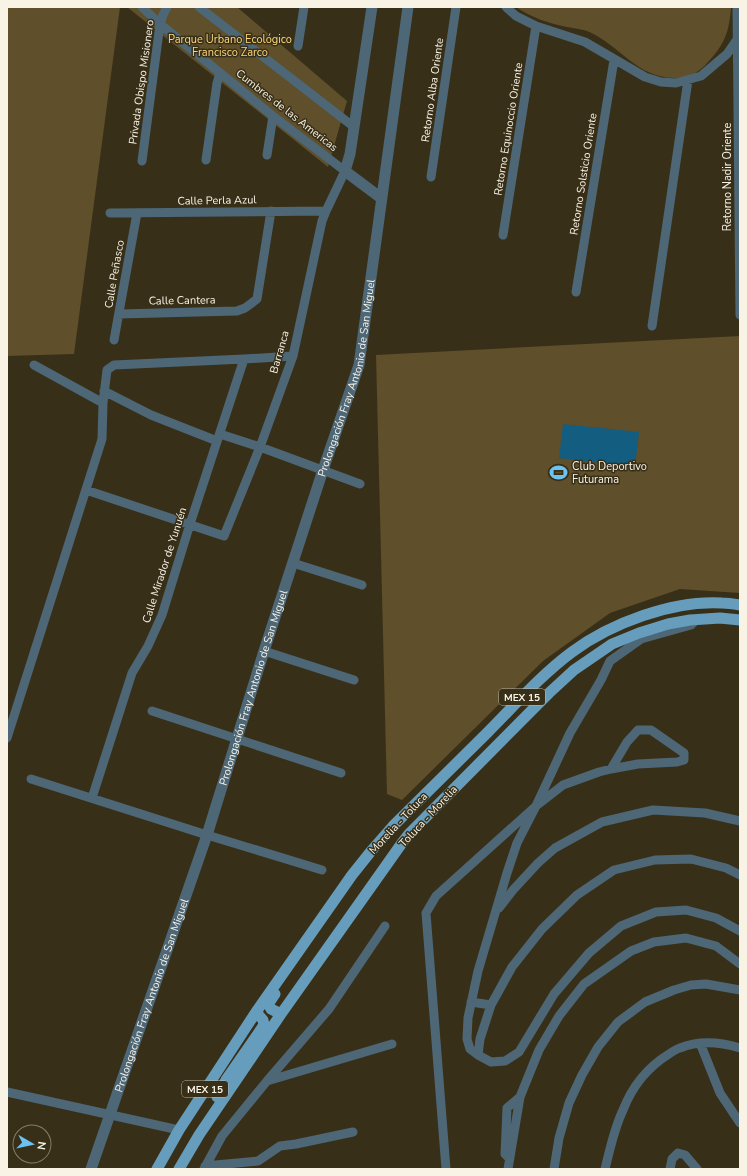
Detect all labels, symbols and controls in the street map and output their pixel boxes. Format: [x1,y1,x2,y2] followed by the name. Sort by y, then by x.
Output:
[125,19,158,145] street label: Privada Obispo Misionero
[168,32,292,60] park label: Parque Urbano Ecológico Francisco Zarco
[418,37,447,143] street label: Retorno Alba Oriente
[491,61,526,197] street label: Retorno Equinoccio Oriente
[233,66,341,155] street label: Cumbres de las Americas
[566,112,601,236] street label: Retorno Solsticio Oriente
[720,123,735,231] street label: Retorno Nadir Oriente
[177,192,257,209] street label: Calle Perla Azul
[101,239,128,309] street label: Calle Peñasco
[314,278,379,479] street label: Prolongación Fray Antonio de San Miguel
[148,292,216,309] street label: Calle Cantera
[266,329,293,375] street label: Barranca
[572,459,647,487] place label: Club Deportivo Futurama
[549,462,569,482] sports icon: Club Deportivo Futurama
[139,505,190,625] street label: Calle Mirador de Yunuén
[216,587,292,787] street label: Prolongación Fray Antonio de San Miguel
[499,689,545,705] road number: MEX 15
[396,782,461,850] street label: Toluca - Morelia
[366,789,431,857] street label: Morelia - Toluca
[111,896,193,1094] street label: Prolongación Fray Antonio de San Miguel
[182,1081,228,1097] road number: MEX 15
[12,1124,52,1164] north arrow
[33,1140,49,1151] text: N

